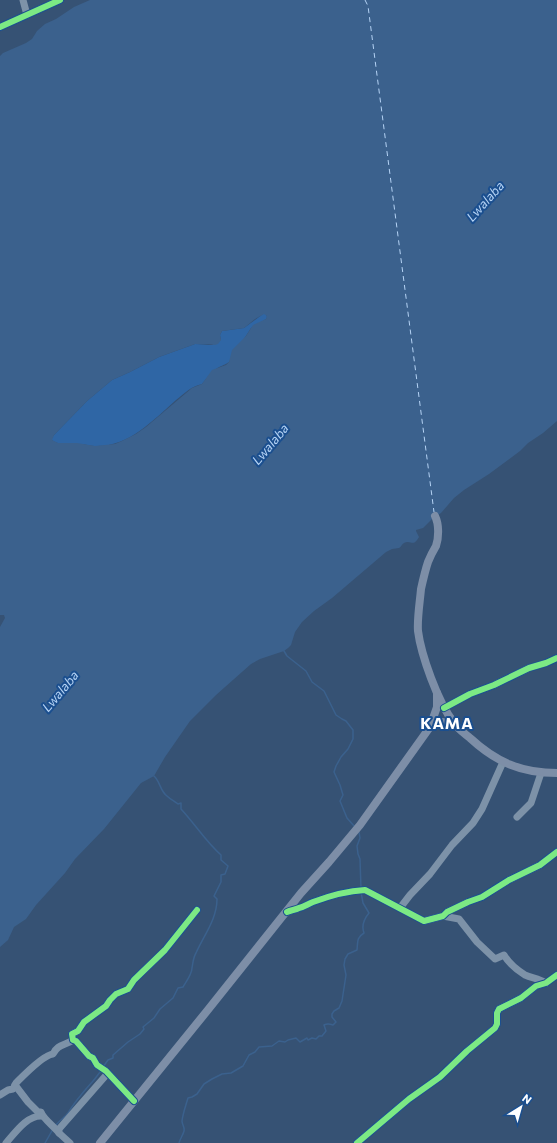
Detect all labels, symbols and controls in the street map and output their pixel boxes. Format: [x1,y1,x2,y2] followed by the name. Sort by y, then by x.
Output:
[463,177,507,224] water label: Lwalaba
[248,420,292,468] water label: Lwalaba
[38,667,82,715] water label: Lwalaba
[420,713,474,732] district label: KAMA
[501,1087,541,1127] north arrow
[520,1091,535,1106] text: N

